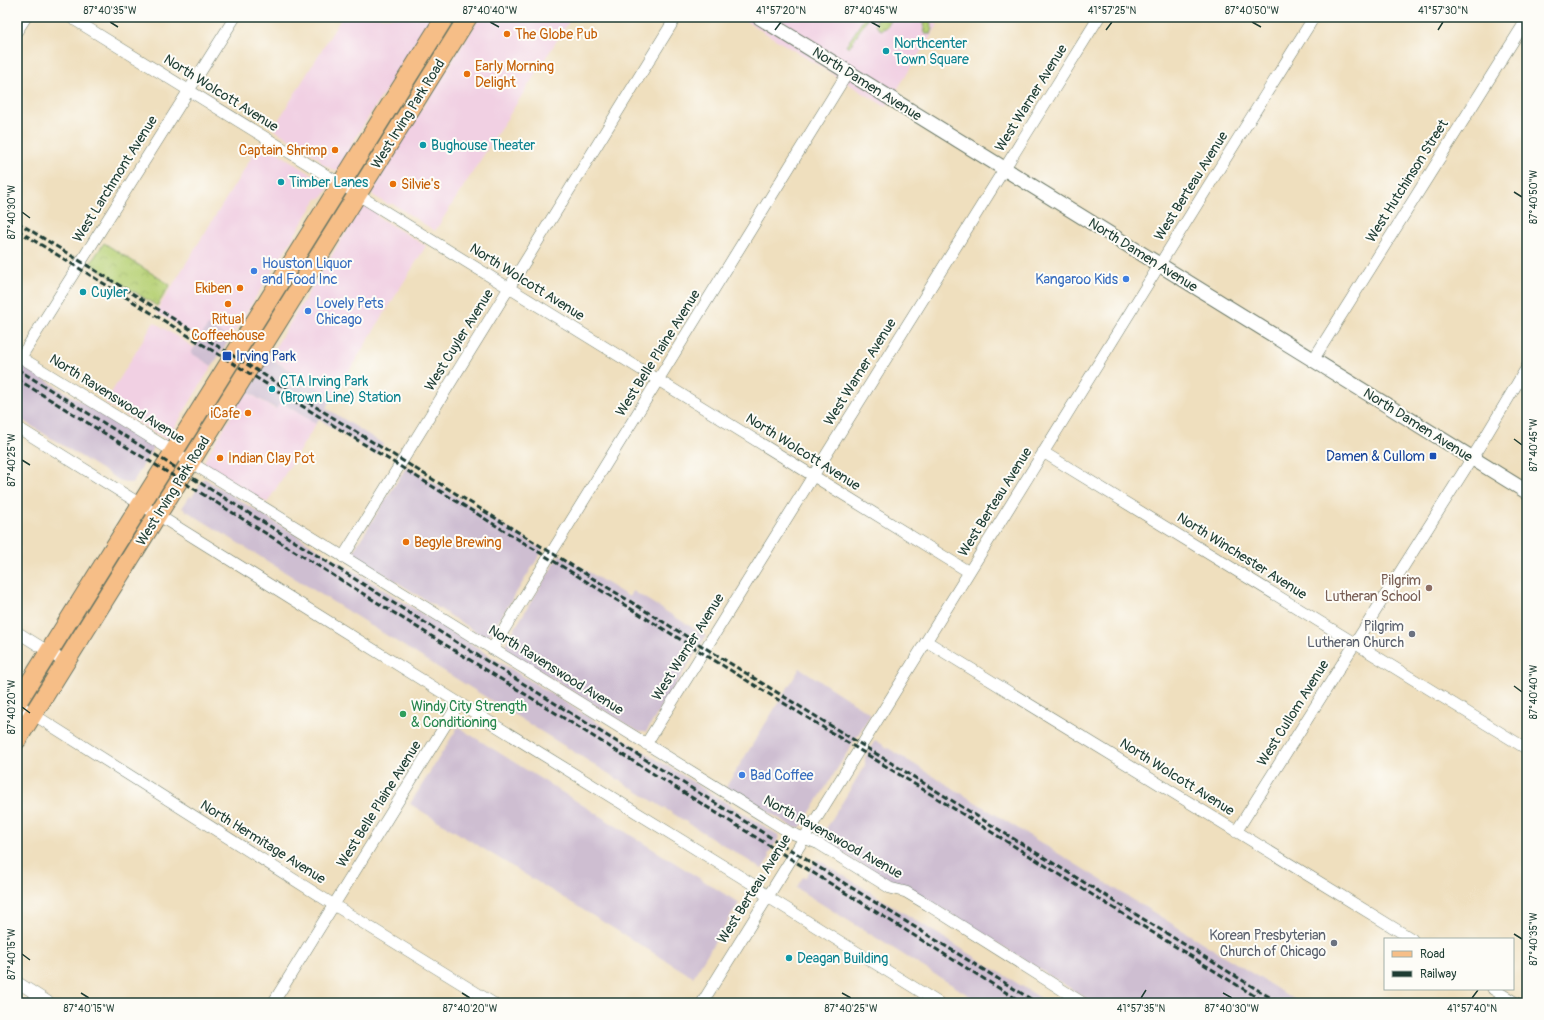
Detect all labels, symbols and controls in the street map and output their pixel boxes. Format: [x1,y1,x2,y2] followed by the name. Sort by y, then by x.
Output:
[84,5,137,17] text: 87°40'35"W
[463,5,518,17] text: 87°40'40"W
[756,5,806,17] text: 41°57'20"N
[844,5,898,17] text: 87°40'45"W
[1088,5,1137,17] text: 41°57'25"N
[1225,5,1280,17] text: 87°40'50"W
[1418,5,1468,17] text: 41°57'30"N
[515,26,598,43] place label: The Globe Pub
[502,29,512,39] marker: The Globe Pub
[894,35,969,68] place label: Northcenter Town Square
[991,41,1071,155] street label: West Warner Avenue
[809,44,925,125] street label: North Damen Avenue
[881,46,891,56] marker: Northcenter Town Square
[161,51,282,135] street label: North Wolcott Avenue
[367,56,449,172] street label: West Irving Park Road
[475,58,554,91] place label: Early Morning Delight
[462,69,472,79] marker: Early Morning Delight
[69,112,161,245] street label: West Larchmont Avenue
[1362,116,1452,246] street label: West Hutchinson Street
[1151,128,1232,244] street label: West Berteau Avenue
[431,137,535,154] place label: Bughouse Theater
[418,140,428,150] marker: Bughouse Theater
[239,142,327,159] place label: Captain Shrimp
[330,145,340,155] marker: Captain Shrimp
[1528,169,1540,224] text: 87°40'50"W
[289,174,369,191] place label: Timber Lanes
[401,176,440,193] place label: Silvie's
[276,177,286,187] marker: Timber Lanes
[388,179,398,189] marker: Silvie's
[6,184,18,239] text: 87°40'30"W
[1085,215,1201,296] street label: North Damen Avenue
[467,240,588,324] street label: North Wolcott Avenue
[262,255,352,288] place label: Houston Liquor and Food Inc
[249,266,259,276] marker: Houston Liquor and Food Inc
[1035,271,1119,288] place label: Kangaroo Kids
[1121,274,1131,284] marker: Kangaroo Kids
[195,280,232,297] place label: Ekiben
[235,283,245,293] marker: Ekiben
[91,284,128,301] place label: Cuyler
[421,286,497,394] street label: West Cuyler Avenue
[612,286,704,419] street label: West Belle Plaine Avenue
[78,287,88,297] marker: Cuyler
[316,295,384,328] place label: Lovely Pets Chicago
[223,299,233,309] marker: Ritual Coffeehouse
[303,306,313,316] marker: Lovely Pets Chicago
[191,311,265,344] place label: Ritual Coffeehouse
[820,315,900,429] street label: West Warner Avenue
[236,348,296,365] place label: Irving Park
[46,350,188,448] street label: North Ravenswood Avenue
[221,350,233,362] marker: Irving Park
[280,373,401,406] place label: CTA Irving Park (Brown Line) Station
[267,384,277,394] marker: CTA Irving Park (Brown Line) Station
[1360,385,1476,466] street label: North Damen Avenue
[211,405,240,422] place label: iCafe
[243,408,253,418] marker: iCafe
[743,410,864,494] street label: North Wolcott Avenue
[1528,418,1540,472] text: 87°40'45"W
[6,433,18,486] text: 87°40'25"W
[132,433,214,549] street label: West Irving Park Road
[955,444,1036,560] street label: West Berteau Avenue
[1326,448,1425,465] place label: Damen & Cullom
[228,450,315,467] place label: Indian Clay Pot
[1428,451,1438,461] marker: Damen & Cullom
[215,453,225,463] marker: Indian Clay Pot
[1174,509,1310,603] street label: North Winchester Avenue
[414,534,501,551] place label: Begyle Brewing
[401,537,411,547] marker: Begyle Brewing
[1325,572,1421,605] place label: Pilgrim Lutheran School
[1424,583,1434,593] marker: Pilgrim Lutheran School
[648,590,728,704] street label: West Warner Avenue
[1307,618,1404,651] place label: Pilgrim Lutheran Church
[485,621,627,719] street label: North Ravenswood Avenue
[1407,629,1417,639] marker: Pilgrim Lutheran Church
[1254,657,1333,769] street label: West Cullom Avenue
[1528,664,1540,719] text: 87°40'40"W
[6,679,18,734] text: 87°40'20"W
[411,698,527,731] place label: Windy City Strength & Conditioning
[398,709,408,719] marker: Windy City Strength & Conditioning
[1117,735,1238,819] street label: North Wolcott Avenue
[333,737,425,870] street label: West Belle Plaine Avenue
[750,767,814,784] place label: Bad Coffee
[737,770,747,780] marker: Bad Coffee
[761,792,905,882] street label: North Ravenswood Avenue
[197,796,329,888] street label: North Hermitage Avenue
[714,831,795,947] street label: West Berteau Avenue
[1528,912,1540,965] text: 87°40'35"W
[1209,927,1326,960] place label: Korean Presbyterian Church of Chicago
[6,928,18,980] text: 87°40'15"W
[1329,938,1339,948] marker: Korean Presbyterian Church of Chicago
[1384,938,1514,990] legend
[1420,947,1445,962] text: Road
[797,950,888,967] place label: Deagan Building
[784,953,794,963] marker: Deagan Building
[1420,967,1456,982] text: Railway
[63,1003,115,1015] text: 87°40'15"W
[443,1003,498,1015] text: 87°40'20"W
[825,1003,878,1015] text: 87°40'25"W
[1117,1003,1166,1015] text: 41°57'35"N
[1205,1003,1260,1015] text: 87°40'30"W
[1447,1003,1497,1015] text: 41°57'40"N

